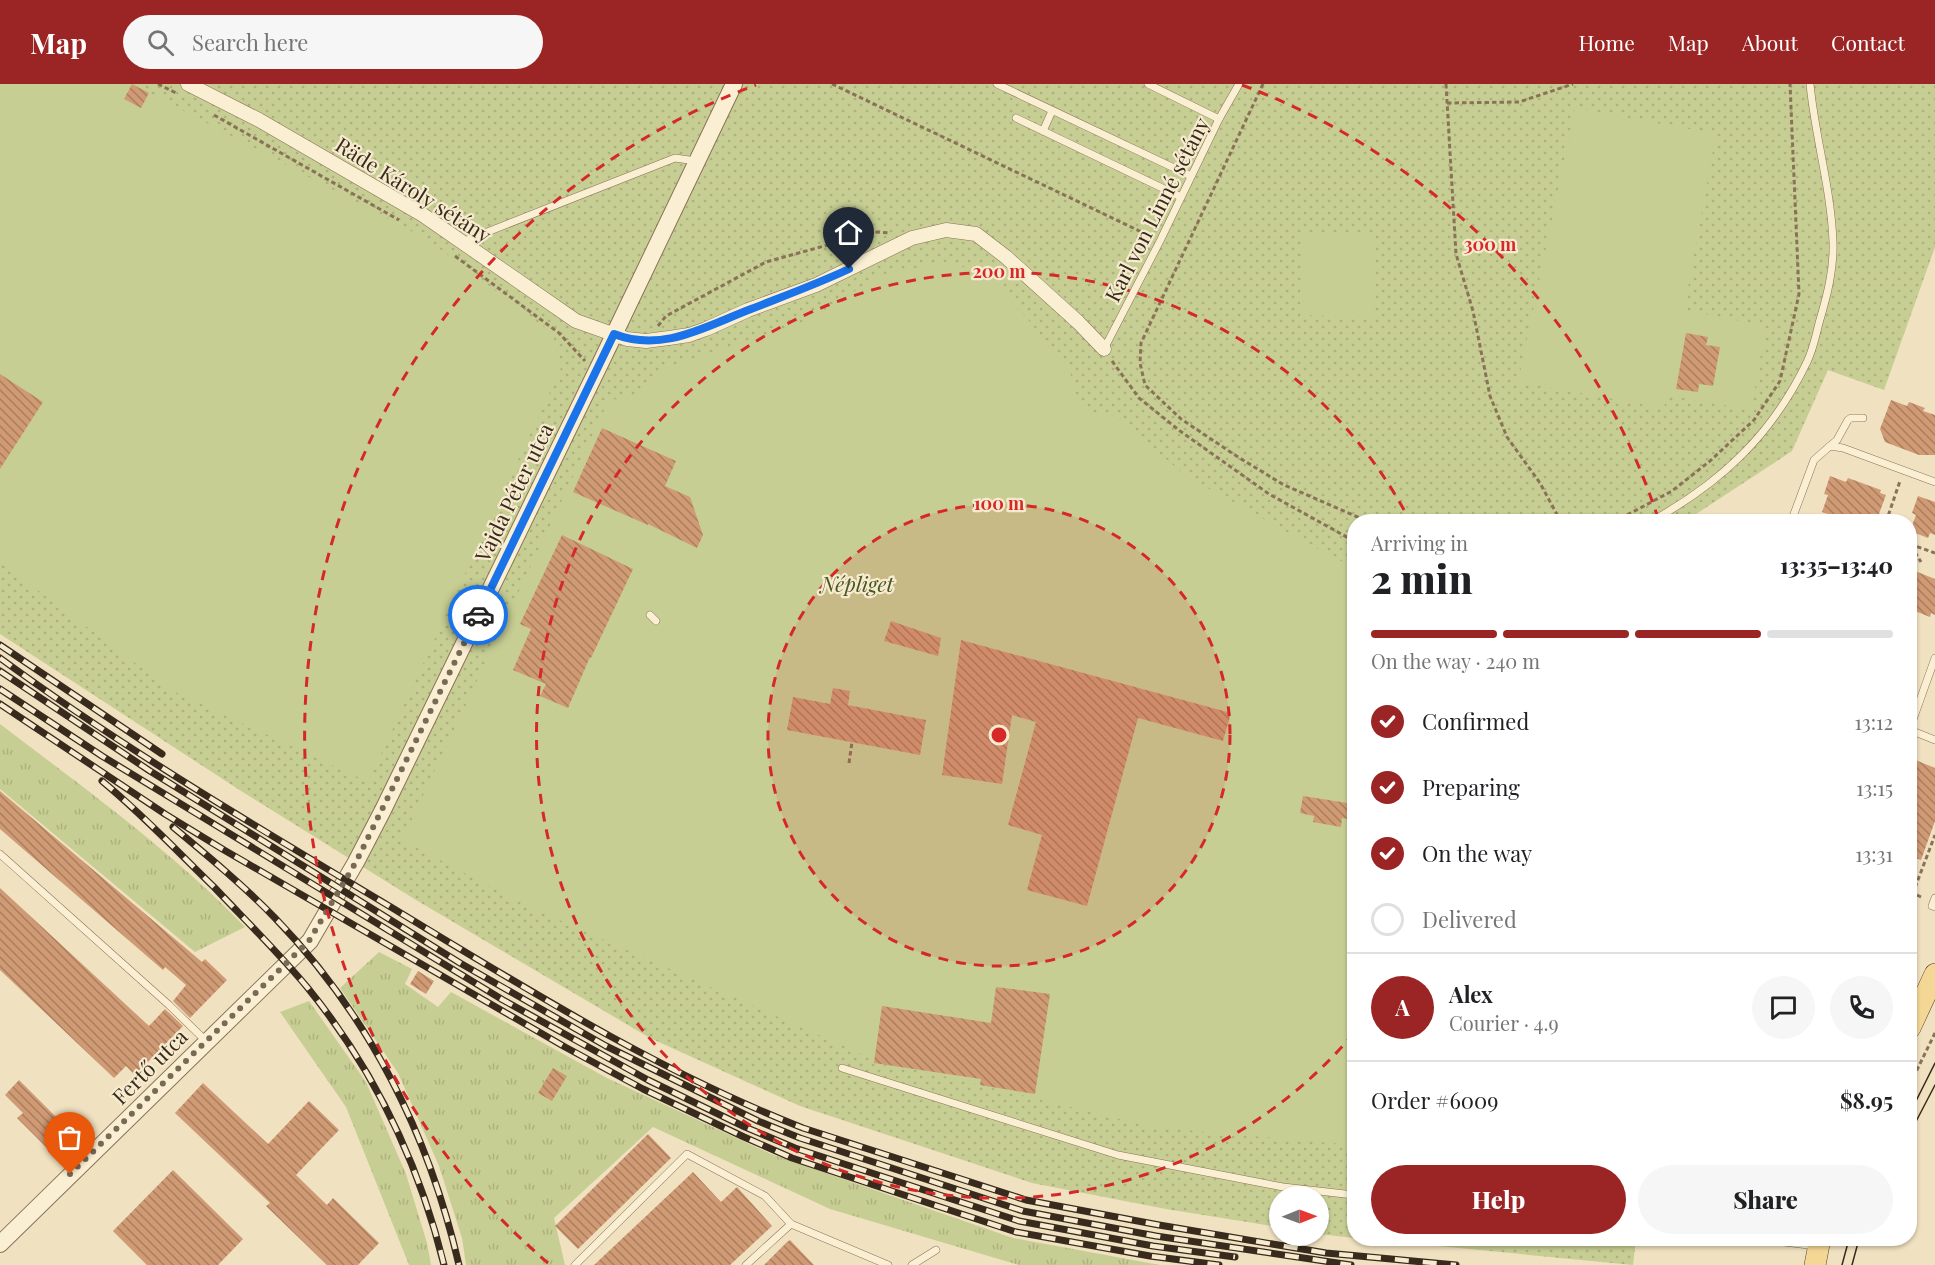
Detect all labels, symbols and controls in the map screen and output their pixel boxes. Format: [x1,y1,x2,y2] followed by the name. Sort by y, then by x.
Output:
[123,15,543,69] search box
[30,24,87,61] text: Map
[144,26,177,59] icon: search
[192,27,308,57] text: Search here
[1579,28,1635,56] text: Home
[1668,28,1709,56] text: Map
[1742,28,1798,56] text: About
[1831,28,1905,56] text: Contact
[1097,112,1215,306] street label: Karl von Linné sétány
[331,130,498,248] street label: Räde Károly sétány
[823,207,874,269] pin
[832,216,865,249] icon: home
[1464,232,1517,256] text: 300 m
[972,259,1026,283] text: 200 m
[467,418,559,567] street label: Vajda Péter utca
[974,491,1025,515] text: 100 m
[1371,529,1468,556] text: Arriving in
[1780,550,1893,580] text: 13:35–13:40
[1371,552,1473,604] text: 2 min
[818,569,895,597] park label: Népliget
[448,585,508,645] courier
[462,599,495,632] icon: car
[1371,647,1540,674] text: On the way · 240 m
[1371,705,1404,738] icon: check
[1422,706,1529,736] text: Confirmed
[1855,708,1893,735] text: 13:12
[989,725,1009,745] centre of rings
[1371,771,1404,804] icon: check
[1422,772,1520,802] text: Preparing
[1856,774,1893,801] text: 13:15
[1371,837,1404,870] icon: check
[1422,838,1532,868] text: On the way
[1855,840,1893,867] text: 13:31
[1422,904,1517,934] text: Delivered
[1752,976,1815,1039] button: chat
[1830,976,1893,1039] button: phone
[1449,979,1493,1009] text: Alex
[1395,992,1410,1022] text: A
[1449,1009,1559,1036] text: Courier · 4.9
[105,1022,193,1110] street label: Fertő utca
[1371,1085,1498,1115] text: Order #6009
[1840,1085,1893,1115] text: $8.95
[44,1112,95,1174] pin
[53,1121,86,1154] icon: bag
[1371,1165,1626,1234] button: Help
[1638,1165,1893,1234] button: Share
[1269,1186,1329,1246] north arrow
[1269,1186,1329,1246] map controls

